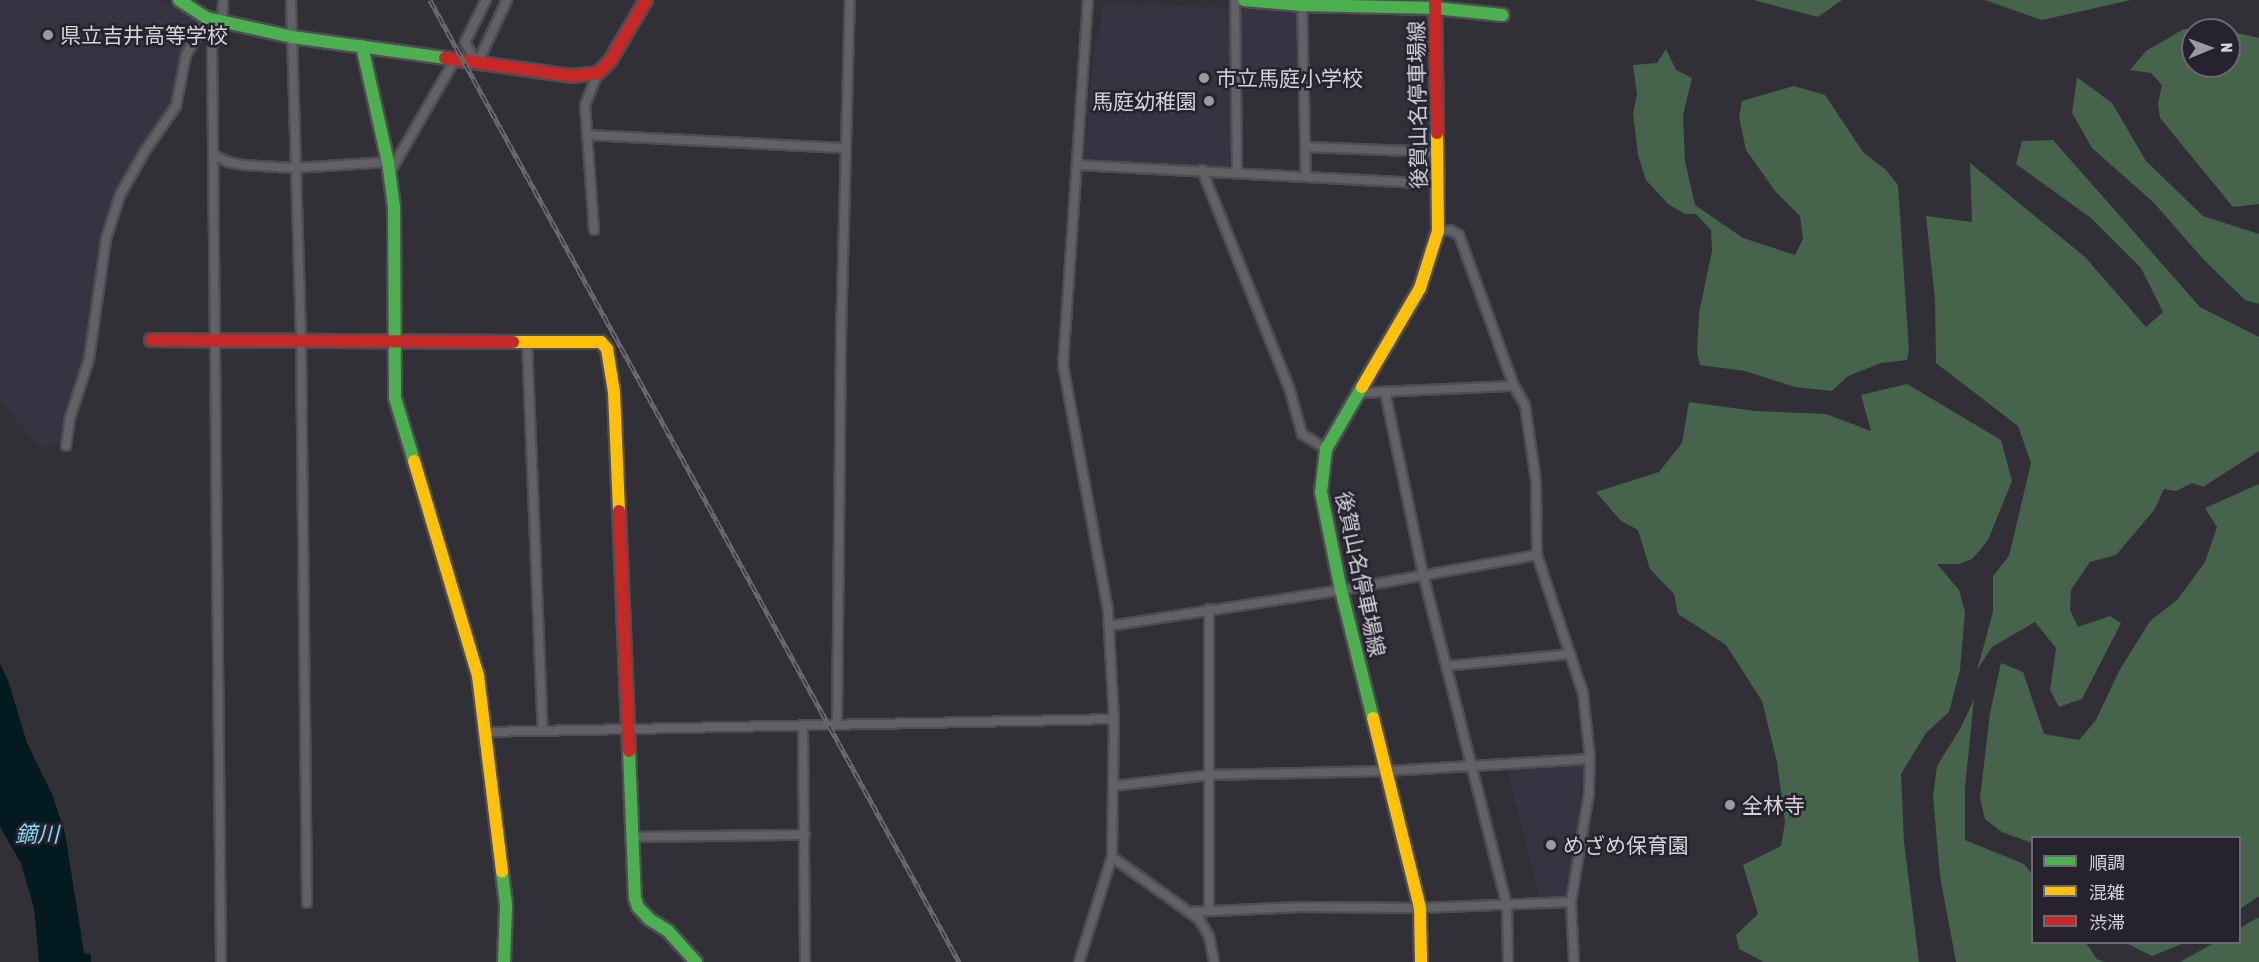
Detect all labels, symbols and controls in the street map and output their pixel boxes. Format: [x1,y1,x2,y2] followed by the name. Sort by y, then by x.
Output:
[2181,18,2241,78] north arrow
[1403,21,1431,189] street label: 後賀山名停車場線
[60,22,228,48] place label: 県立吉井高等学校
[41,28,55,42] marker: 県立吉井高等学校
[2218,43,2236,53] text: N
[1216,65,1363,91] place label: 市立馬庭小学校
[1197,71,1211,85] marker: 市立馬庭小学校
[1092,88,1197,114] place label: 馬庭幼稚園
[1202,94,1216,108] marker: 馬庭幼稚園
[1331,489,1391,659] street label: 後賀山名停車場線
[1742,792,1805,818] place label: 全林寺
[1723,798,1737,812] marker: 全林寺
[15,822,59,848] water label: 鏑川
[1563,832,1689,858] place label: めざめ保育園
[2031,836,2241,944] legend
[1544,838,1558,852] marker: めざめ保育園
[2089,852,2125,873] text: 順調
[2089,882,2125,903] text: 混雑
[2089,912,2125,933] text: 渋滞

